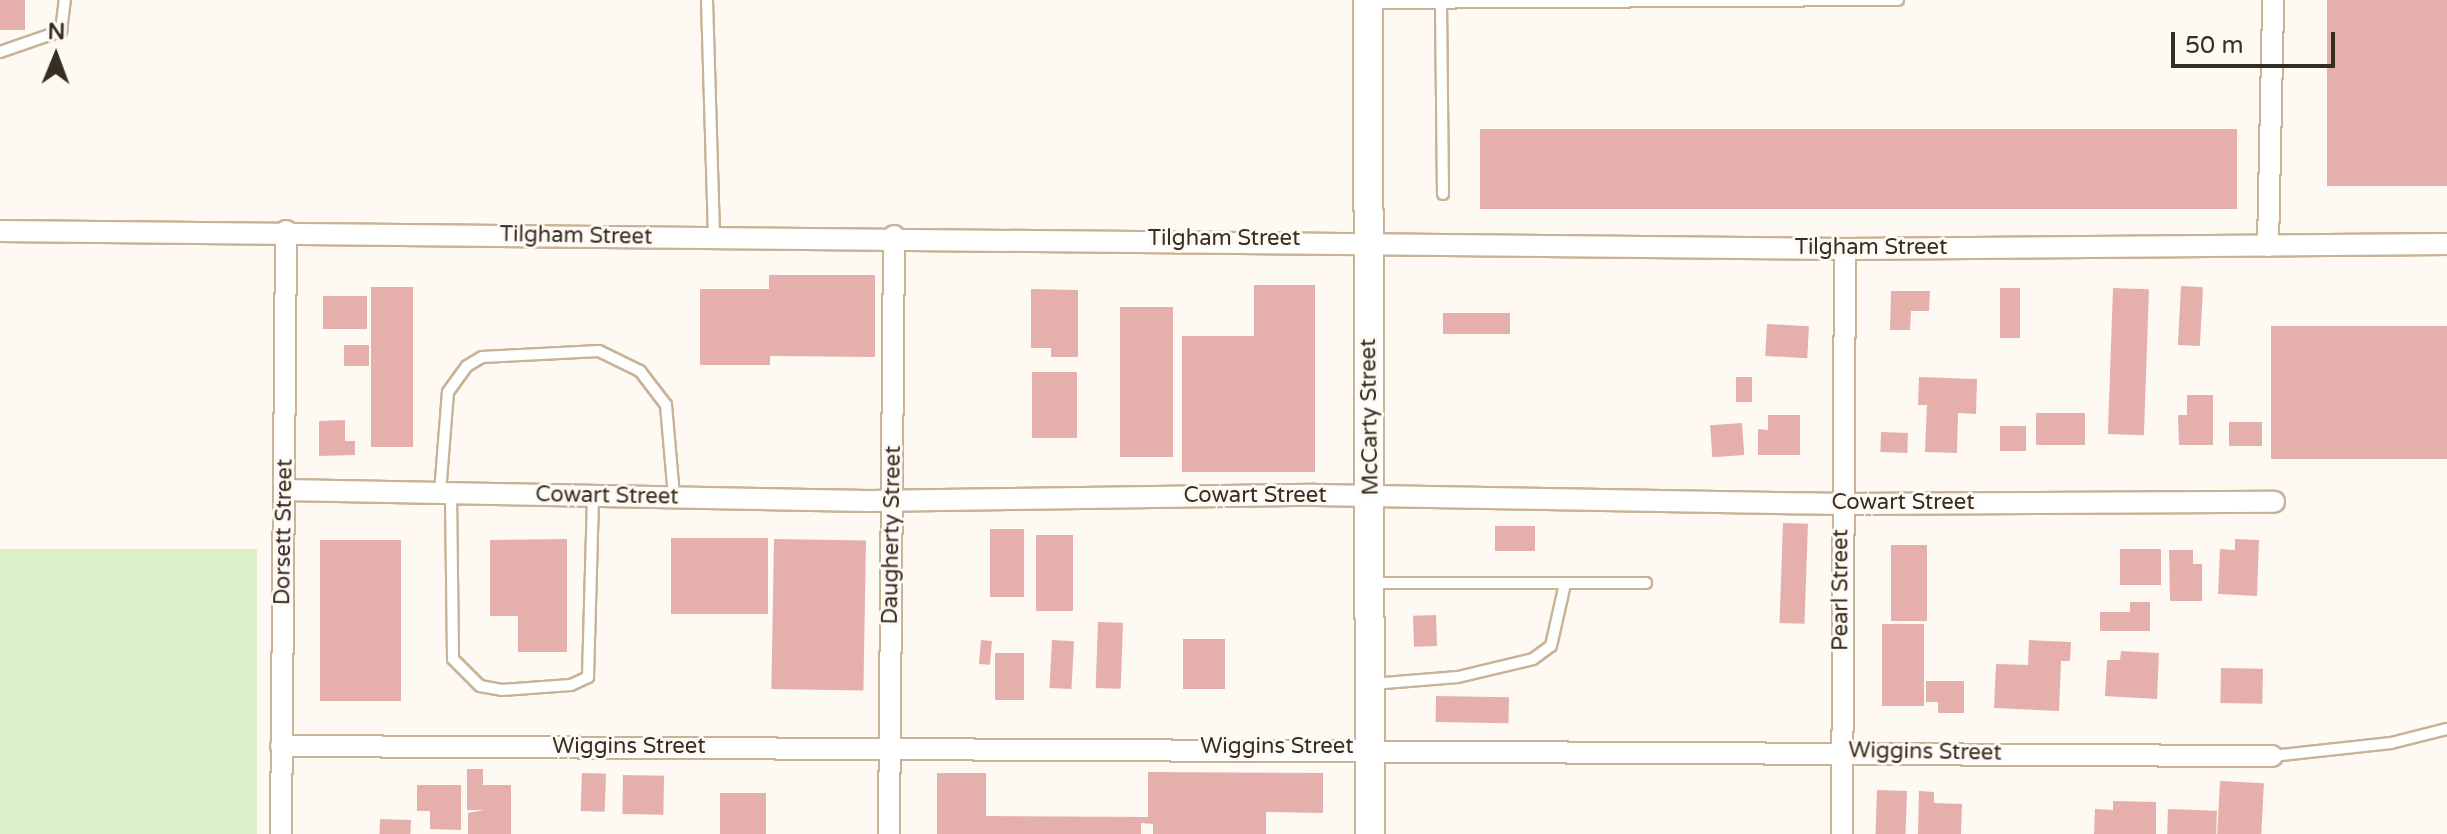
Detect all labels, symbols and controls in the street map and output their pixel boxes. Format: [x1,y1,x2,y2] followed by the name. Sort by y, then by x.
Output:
[16,16,96,96] north arrow
[2175,16,2339,66] scale bar
[47,19,65,45] text: N
[2185,31,2243,60] text: 50 m
[499,221,653,251] street label: Tilgham Street
[1148,226,1300,252] street label: Tilgham Street
[1795,235,1947,261] street label: Tilgham Street
[1355,338,1385,496] street label: McCarty Street
[877,445,907,625] street label: Daugherty Street
[270,459,298,605] street label: Dorsett Street
[535,482,679,510] street label: Cowart Street
[1183,483,1327,509] street label: Cowart Street
[1831,490,1975,516] street label: Cowart Street
[1828,529,1854,651] street label: Pearl Street
[552,734,706,760] street label: Wiggins Street
[1200,734,1354,760] street label: Wiggins Street
[1848,737,2002,767] street label: Wiggins Street

